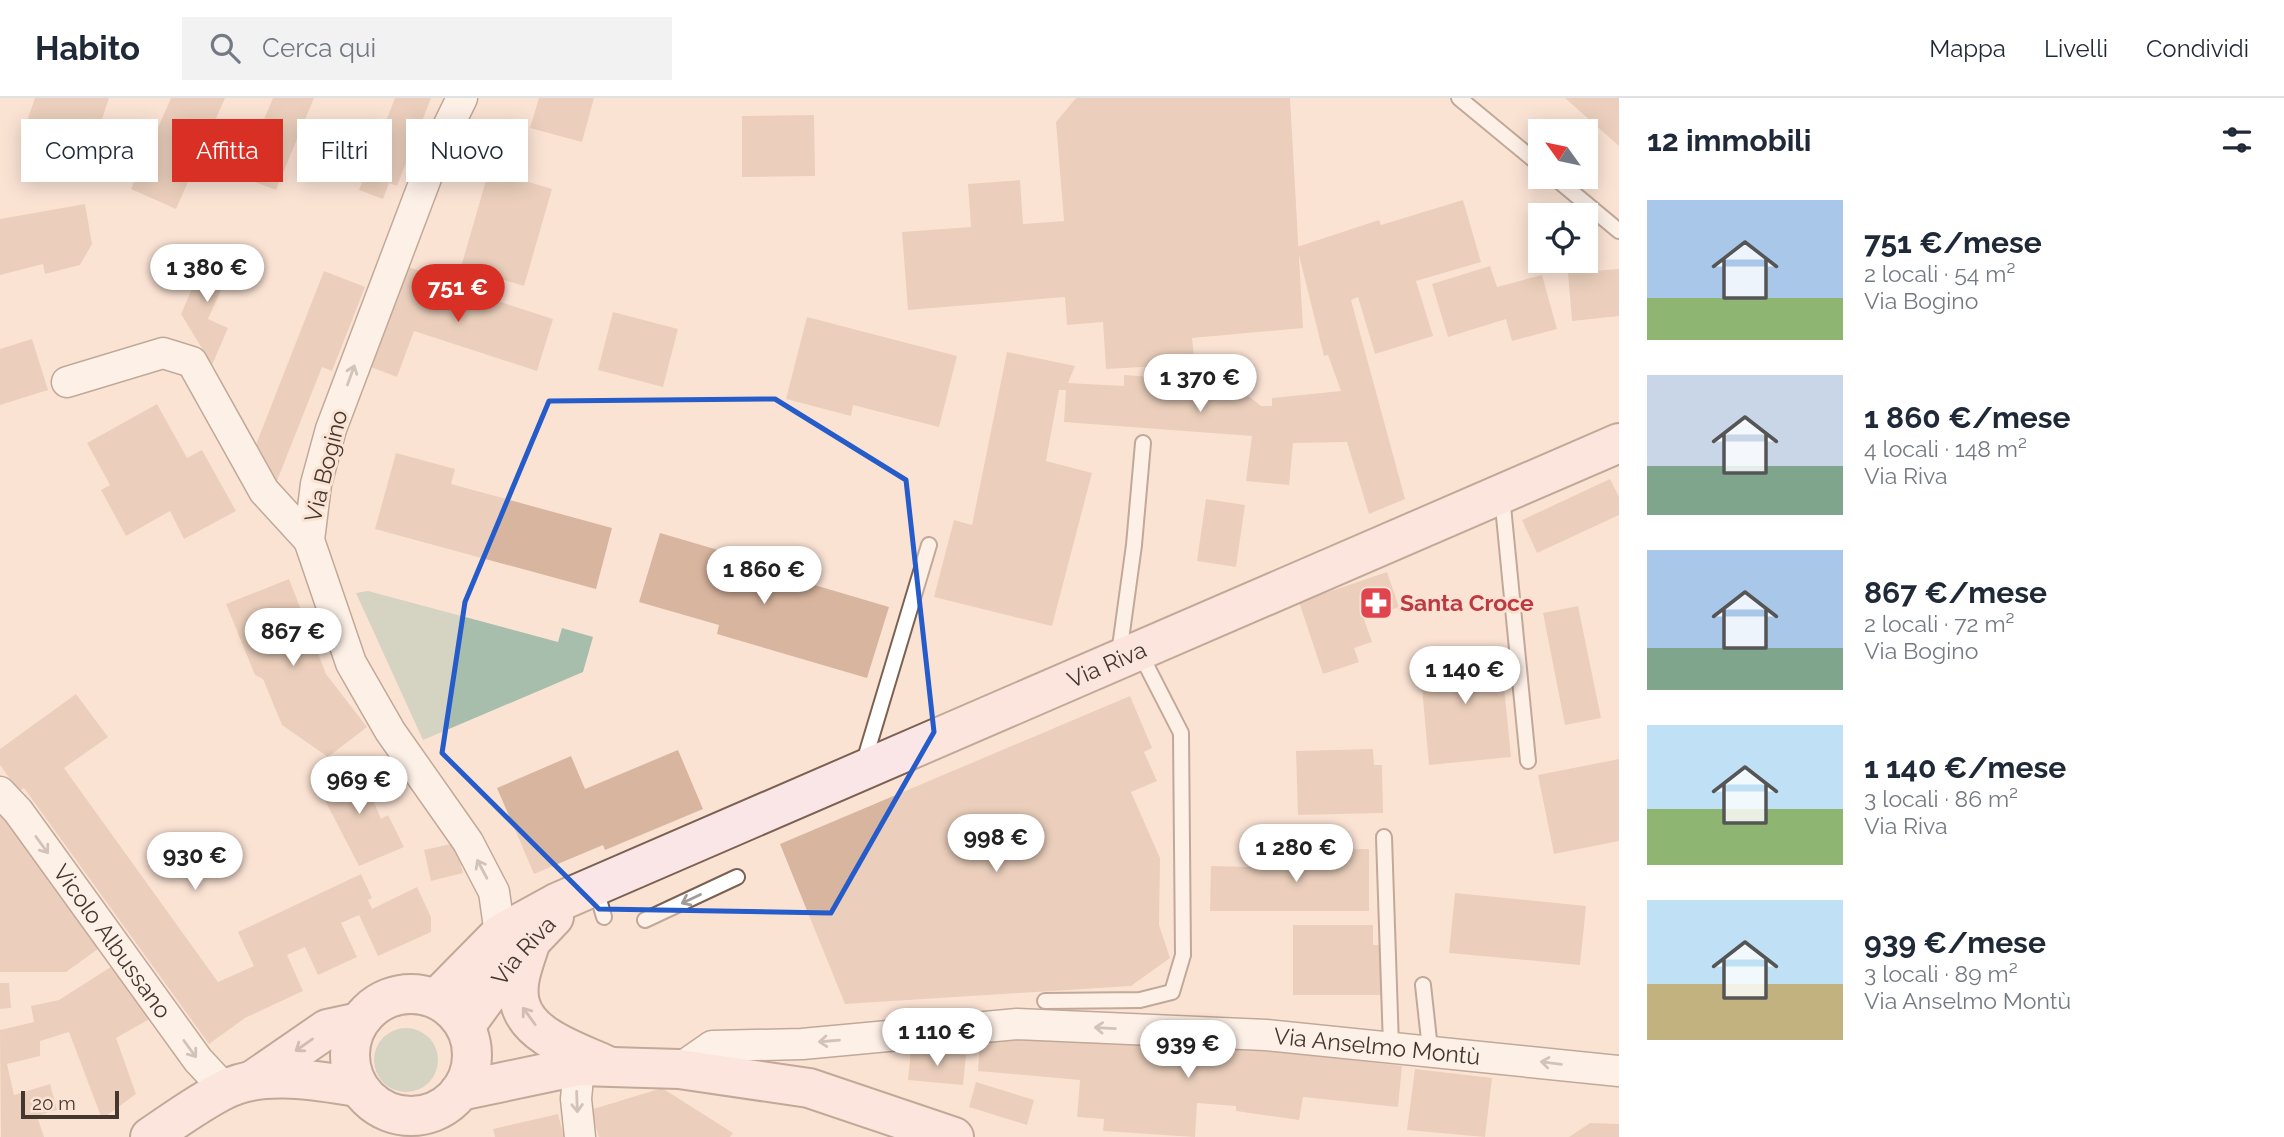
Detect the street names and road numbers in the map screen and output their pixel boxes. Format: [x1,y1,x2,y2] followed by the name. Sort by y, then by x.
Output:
[299,407,352,525] street label: Via Bogino
[1063,635,1150,693] street label: Via Riva
[48,859,177,1023] street label: Vicolo Albussano
[486,910,561,990] street label: Via Riva
[1273,1022,1482,1070] street label: Via Anselmo Montù

